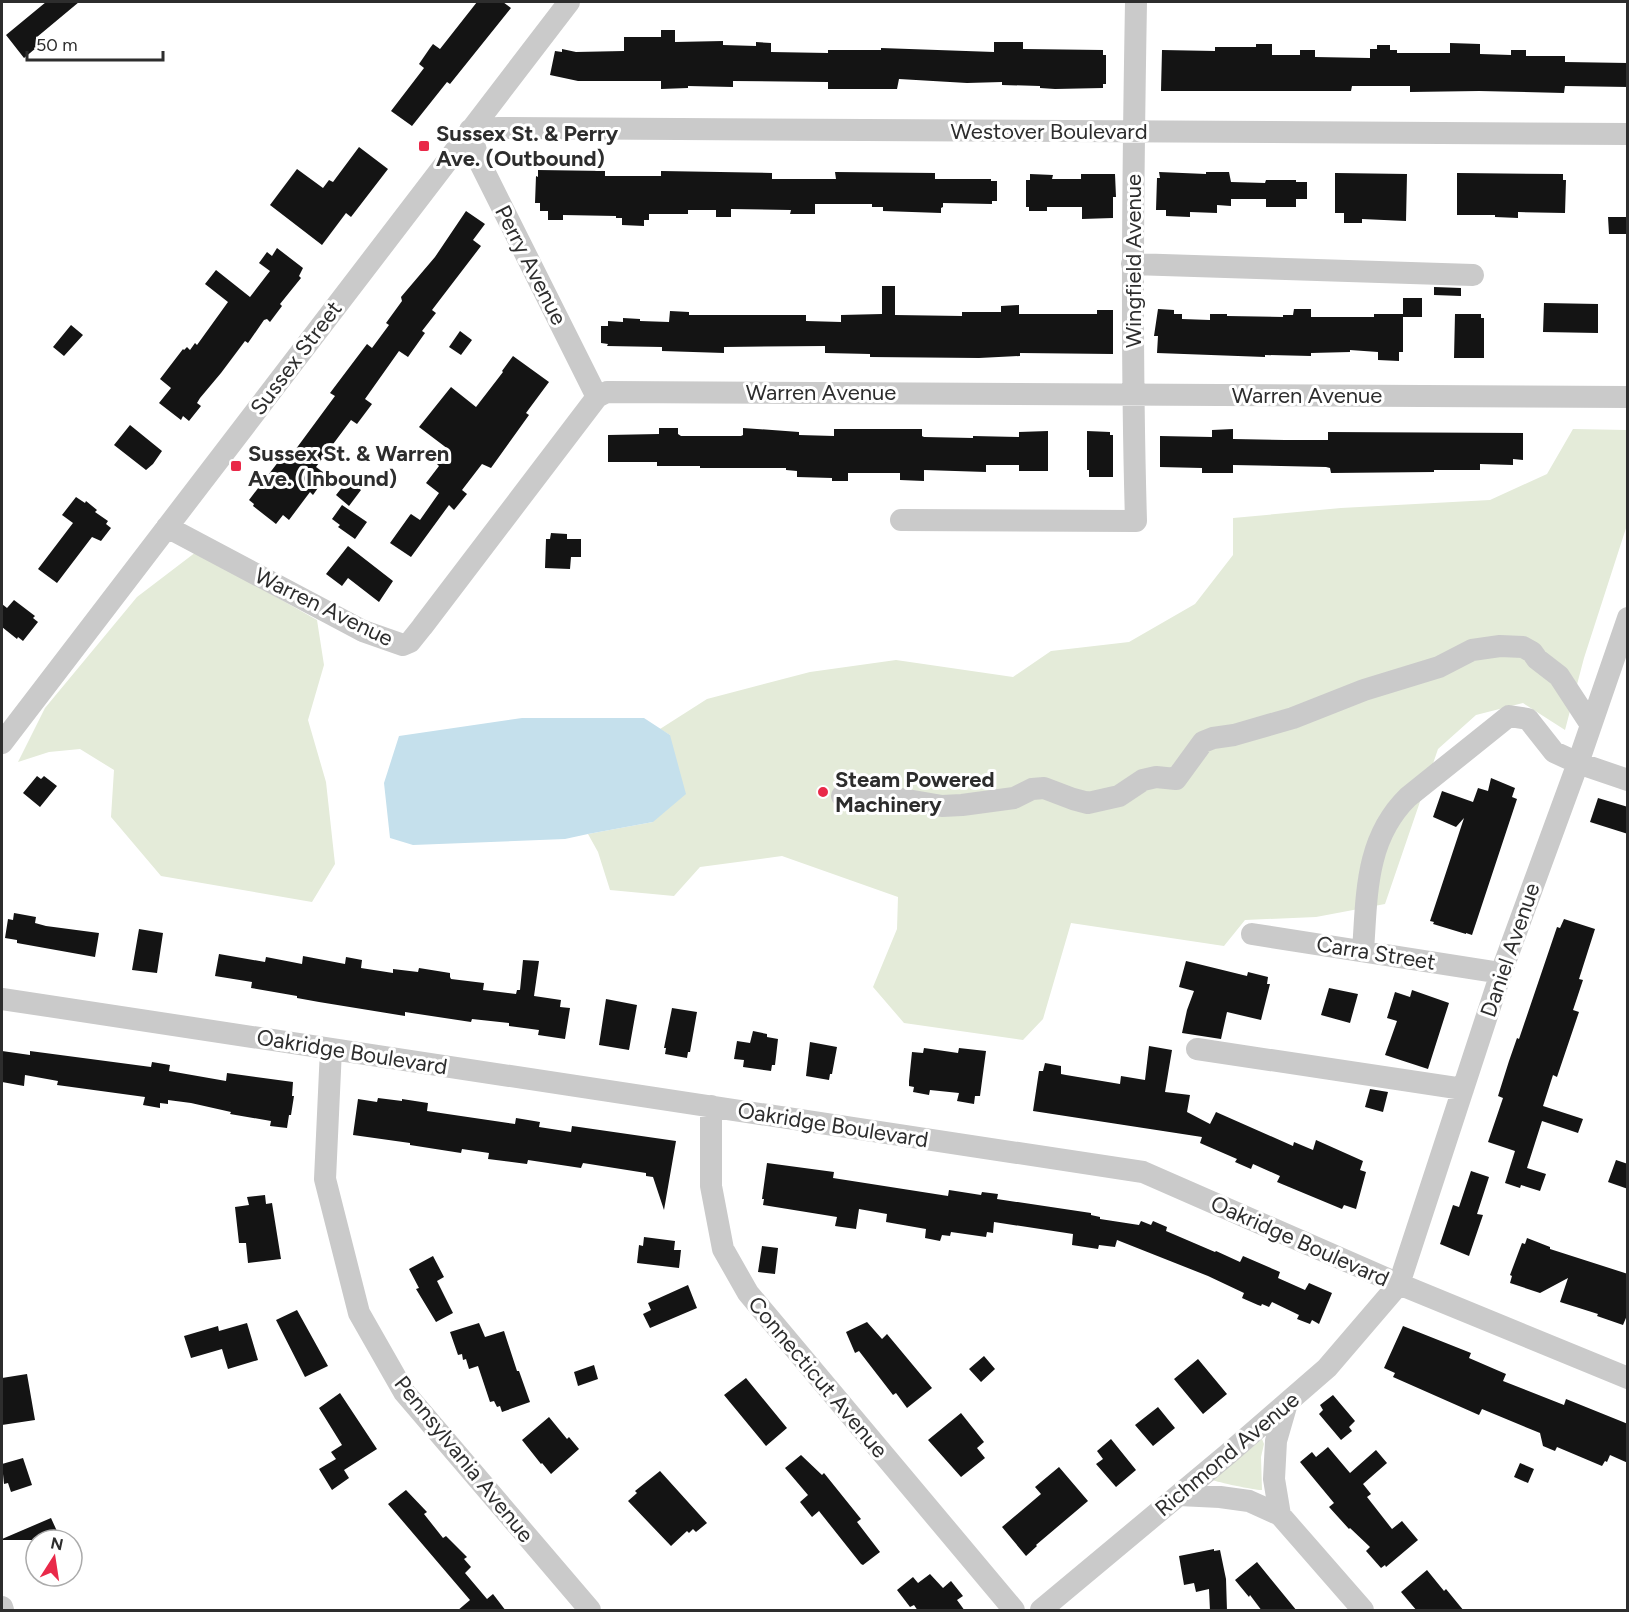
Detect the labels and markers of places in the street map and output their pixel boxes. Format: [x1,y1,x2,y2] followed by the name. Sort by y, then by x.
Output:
[436,120,618,172] place label: Sussex St. & Perry Ave. (Outbound)
[417,139,431,153] marker: Sussex St. & Perry Ave. (Outbound)
[248,440,449,492] place label: Sussex St. & Warren Ave. (Inbound)
[229,459,243,473] marker: Sussex St. & Warren Ave. (Inbound)
[835,766,995,818] place label: Steam Powered Machinery
[816,785,830,799] marker: Steam Powered Machinery

